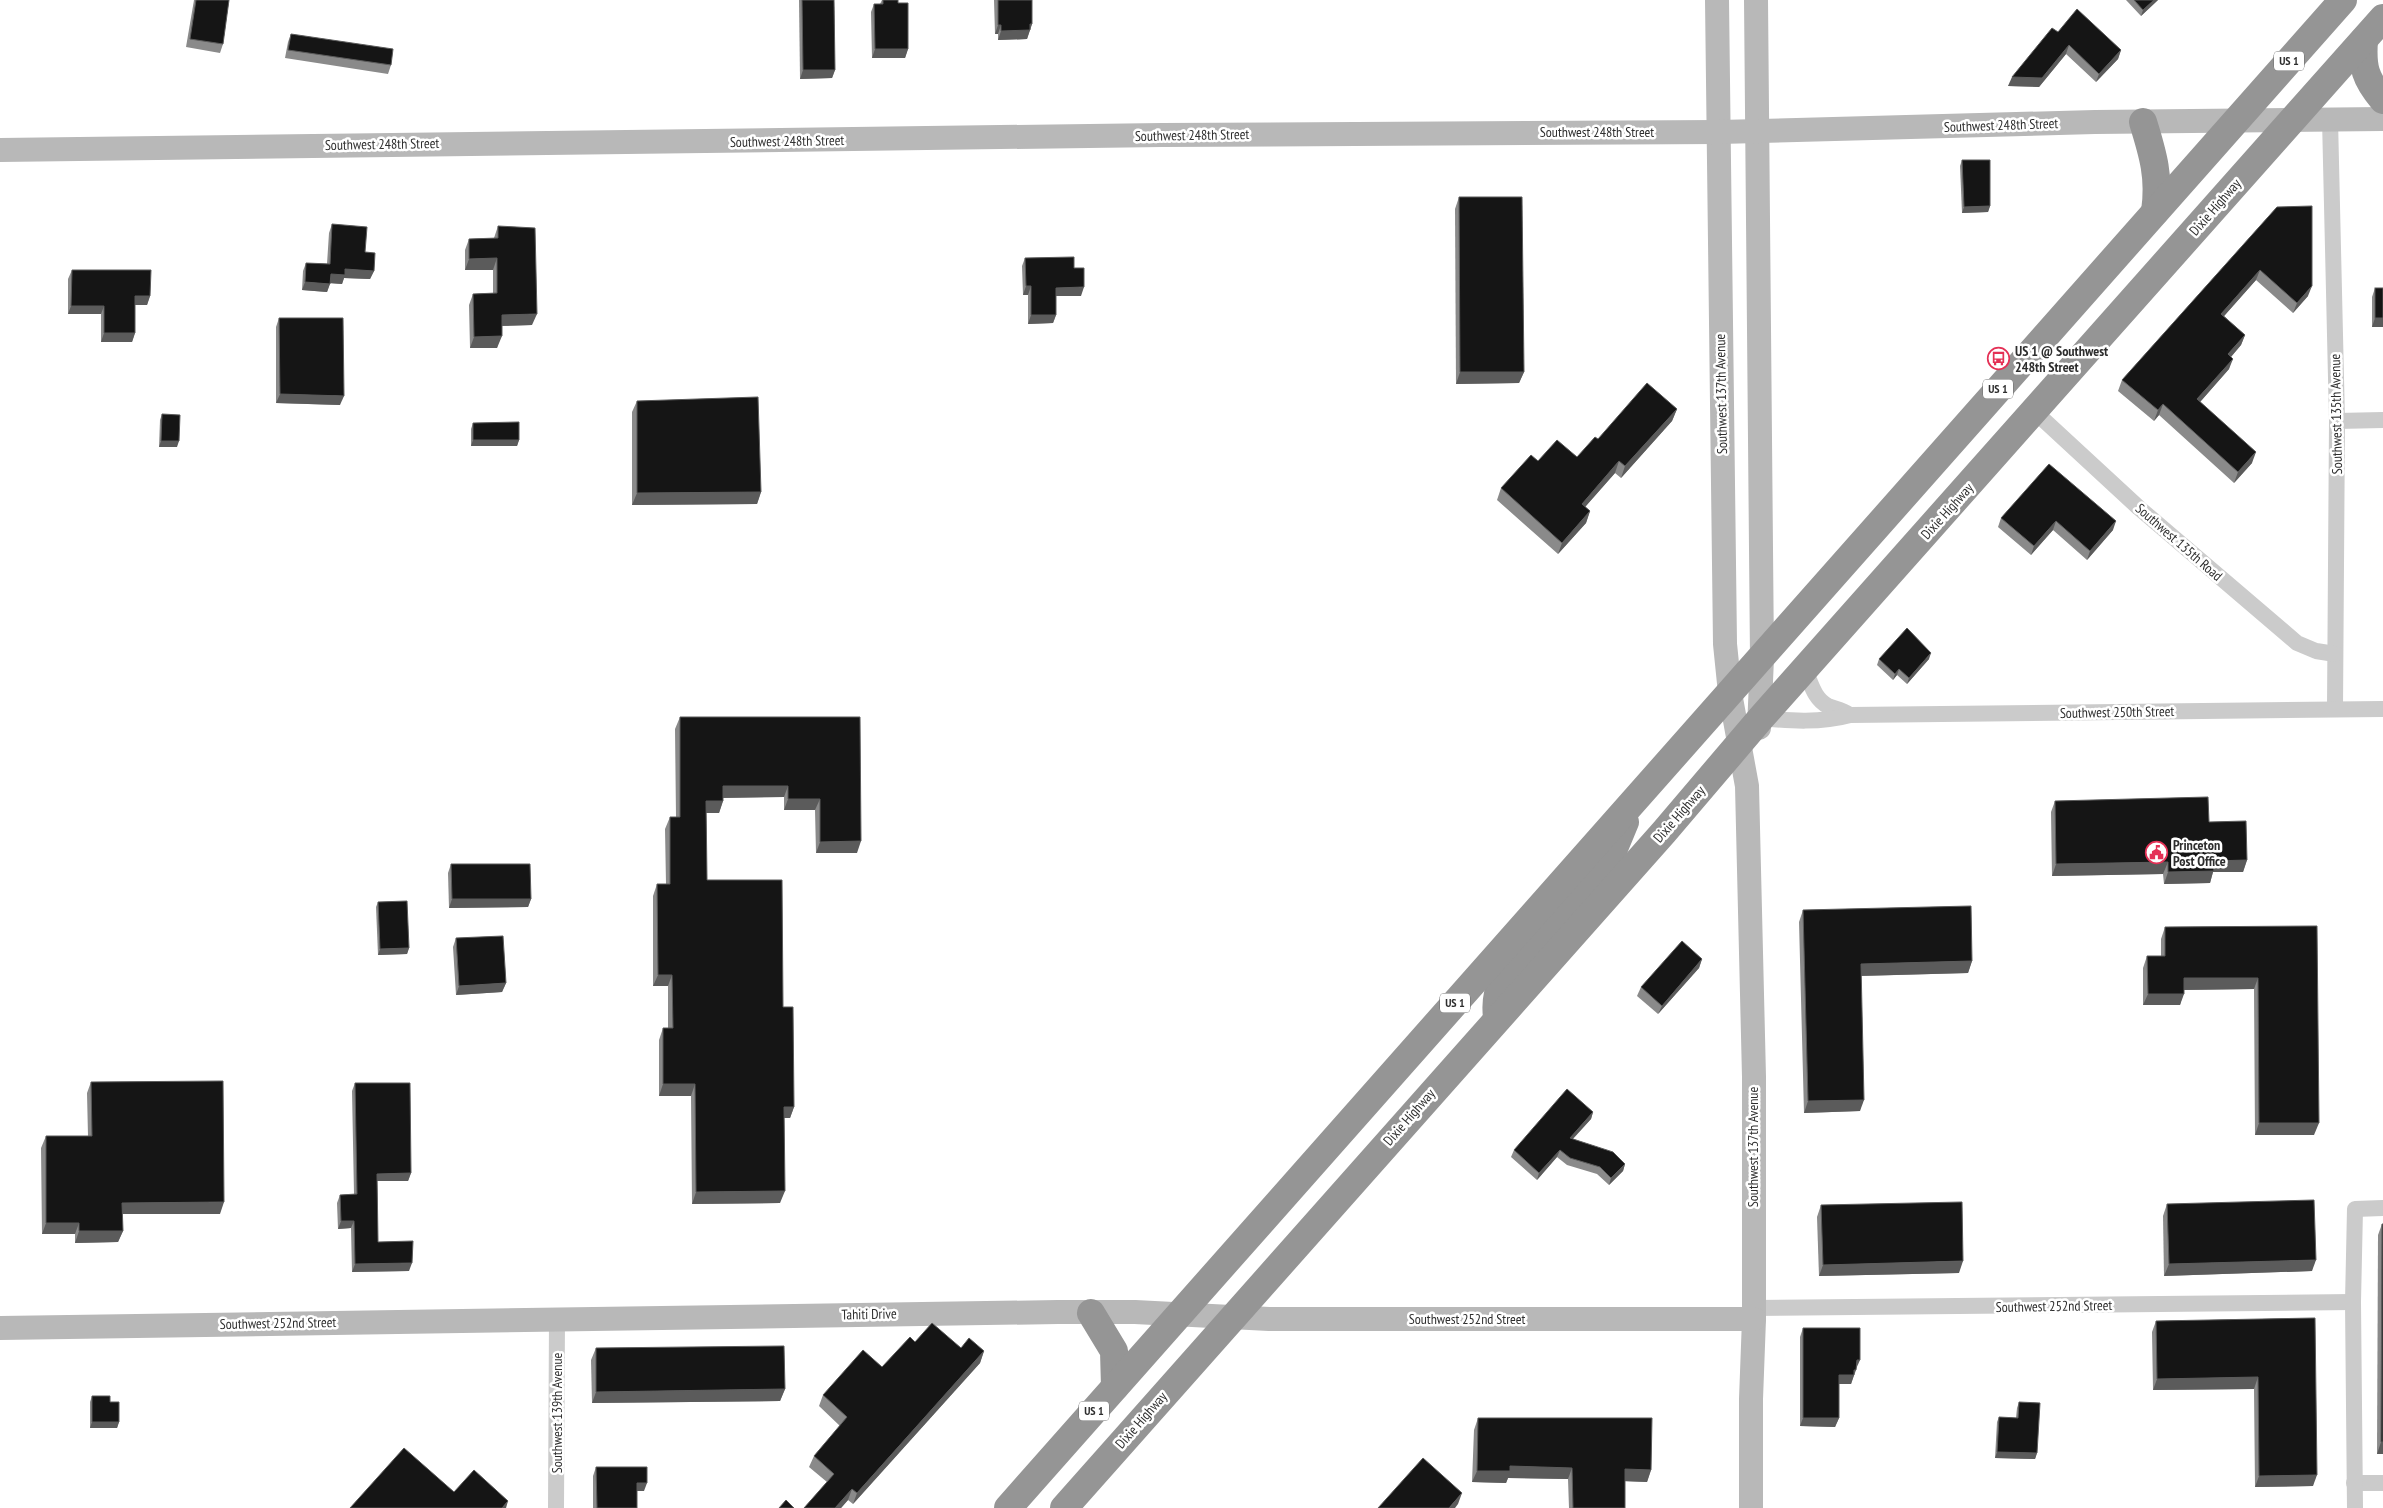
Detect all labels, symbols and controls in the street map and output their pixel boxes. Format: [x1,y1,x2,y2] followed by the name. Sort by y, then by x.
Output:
[2274,51,2304,70] road number: US 1
[1943,114,2059,136] street label: Southwest 248th Street
[1540,123,1654,141] street label: Southwest 248th Street
[1135,125,1250,145] street label: Southwest 248th Street
[730,131,845,151] street label: Southwest 248th Street
[325,134,440,154] street label: Southwest 248th Street
[2185,174,2245,239] street label: Dixie Highway
[1711,333,1731,454] street label: Southwest 137th Avenue
[2015,342,2108,376] place label: US 1 @ Southwest 248th Street
[1987,347,2011,371] bus stop icon: US 1 @ Southwest 248th Street
[2326,353,2346,474] street label: Southwest 135th Avenue
[1983,379,2013,398] road number: US 1
[1917,478,1978,543] street label: Dixie Highway
[2132,499,2226,585] street label: Southwest 135th Road
[2060,702,2175,722] street label: Southwest 250th Street
[1649,781,1709,846] street label: Dixie Highway
[2173,836,2226,870] place label: Princeton Post Office
[2145,841,2169,865] public building icon: Princeton Post Office
[1440,994,1470,1012] road number: US 1
[1379,1084,1439,1149] street label: Dixie Highway
[1744,1087,1762,1207] street label: Southwest 137th Avenue
[1996,1296,2113,1316] street label: Southwest 252nd Street
[841,1305,897,1323] street label: Tahiti Drive
[1409,1310,1525,1328] street label: Southwest 252nd Street
[220,1313,337,1333] street label: Southwest 252nd Street
[548,1353,566,1473] street label: Southwest 139th Avenue
[1111,1387,1171,1452] street label: Dixie Highway
[1079,1402,1109,1420] road number: US 1

